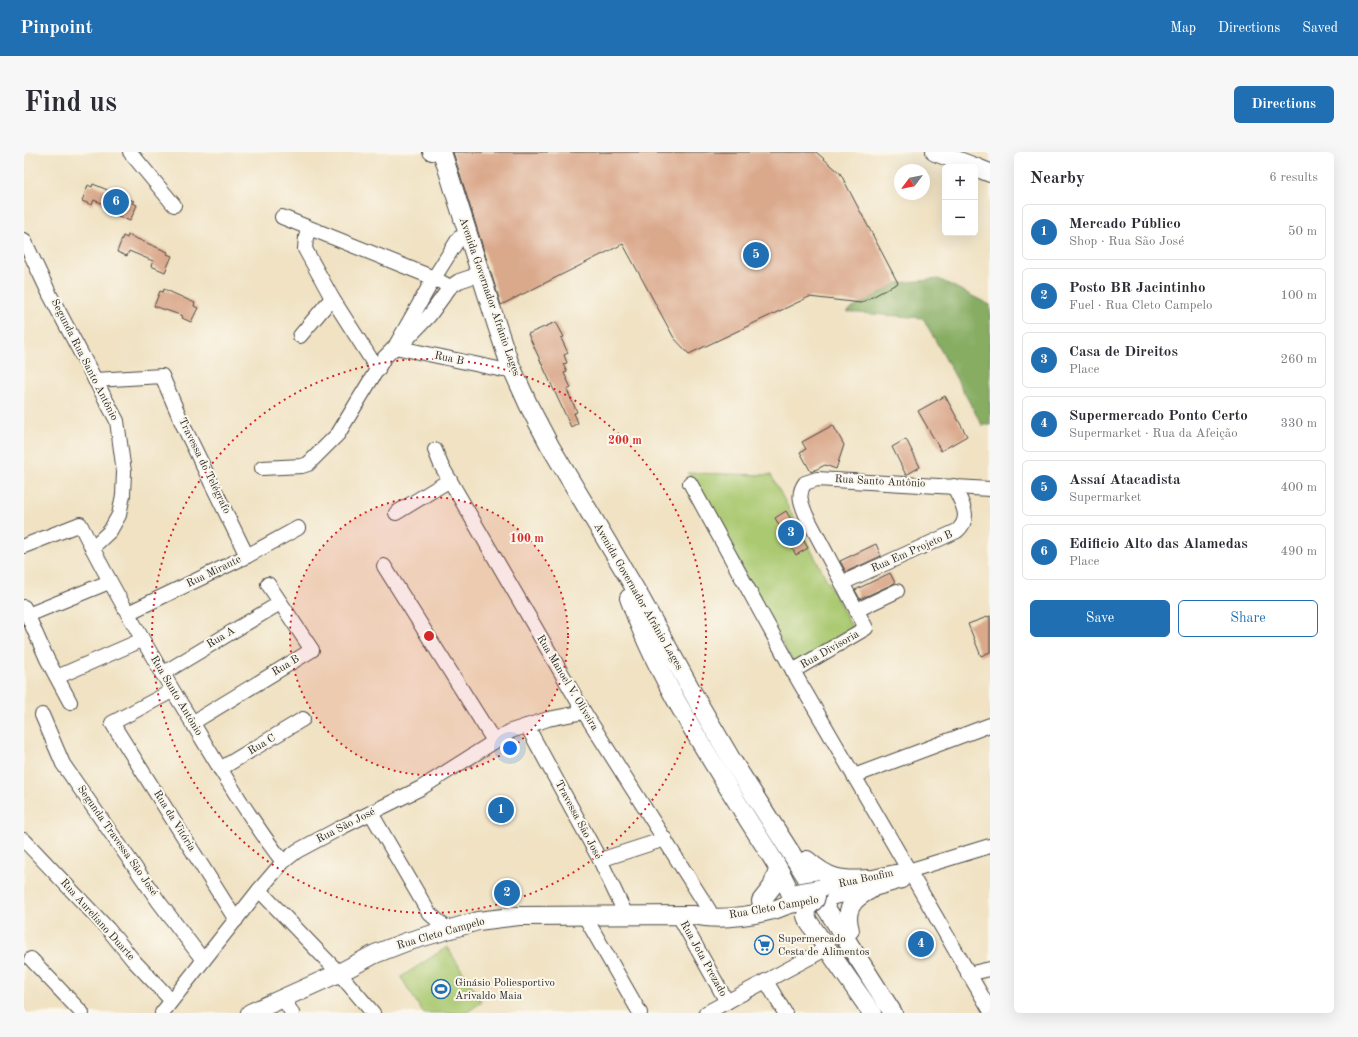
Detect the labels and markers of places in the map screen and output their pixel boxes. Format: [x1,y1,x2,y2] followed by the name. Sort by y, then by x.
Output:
[103,187,129,217] pin: 6
[743,240,769,270] pin: 5
[778,518,804,548] pin: 3
[422,629,436,643] centre of rings
[488,795,514,825] pin: 1
[494,878,520,908] pin: 2
[908,929,934,959] pin: 4
[753,934,775,956] supermarket icon: Supermercado Cesta de Alimentos
[778,934,870,958] place label: Supermercado Cesta de Alimentos
[430,978,452,1000] sports icon: Ginásio Poliesportivo Arivaldo Maia
[455,978,555,1002] place label: Ginásio Poliesportivo Arivaldo Maia

